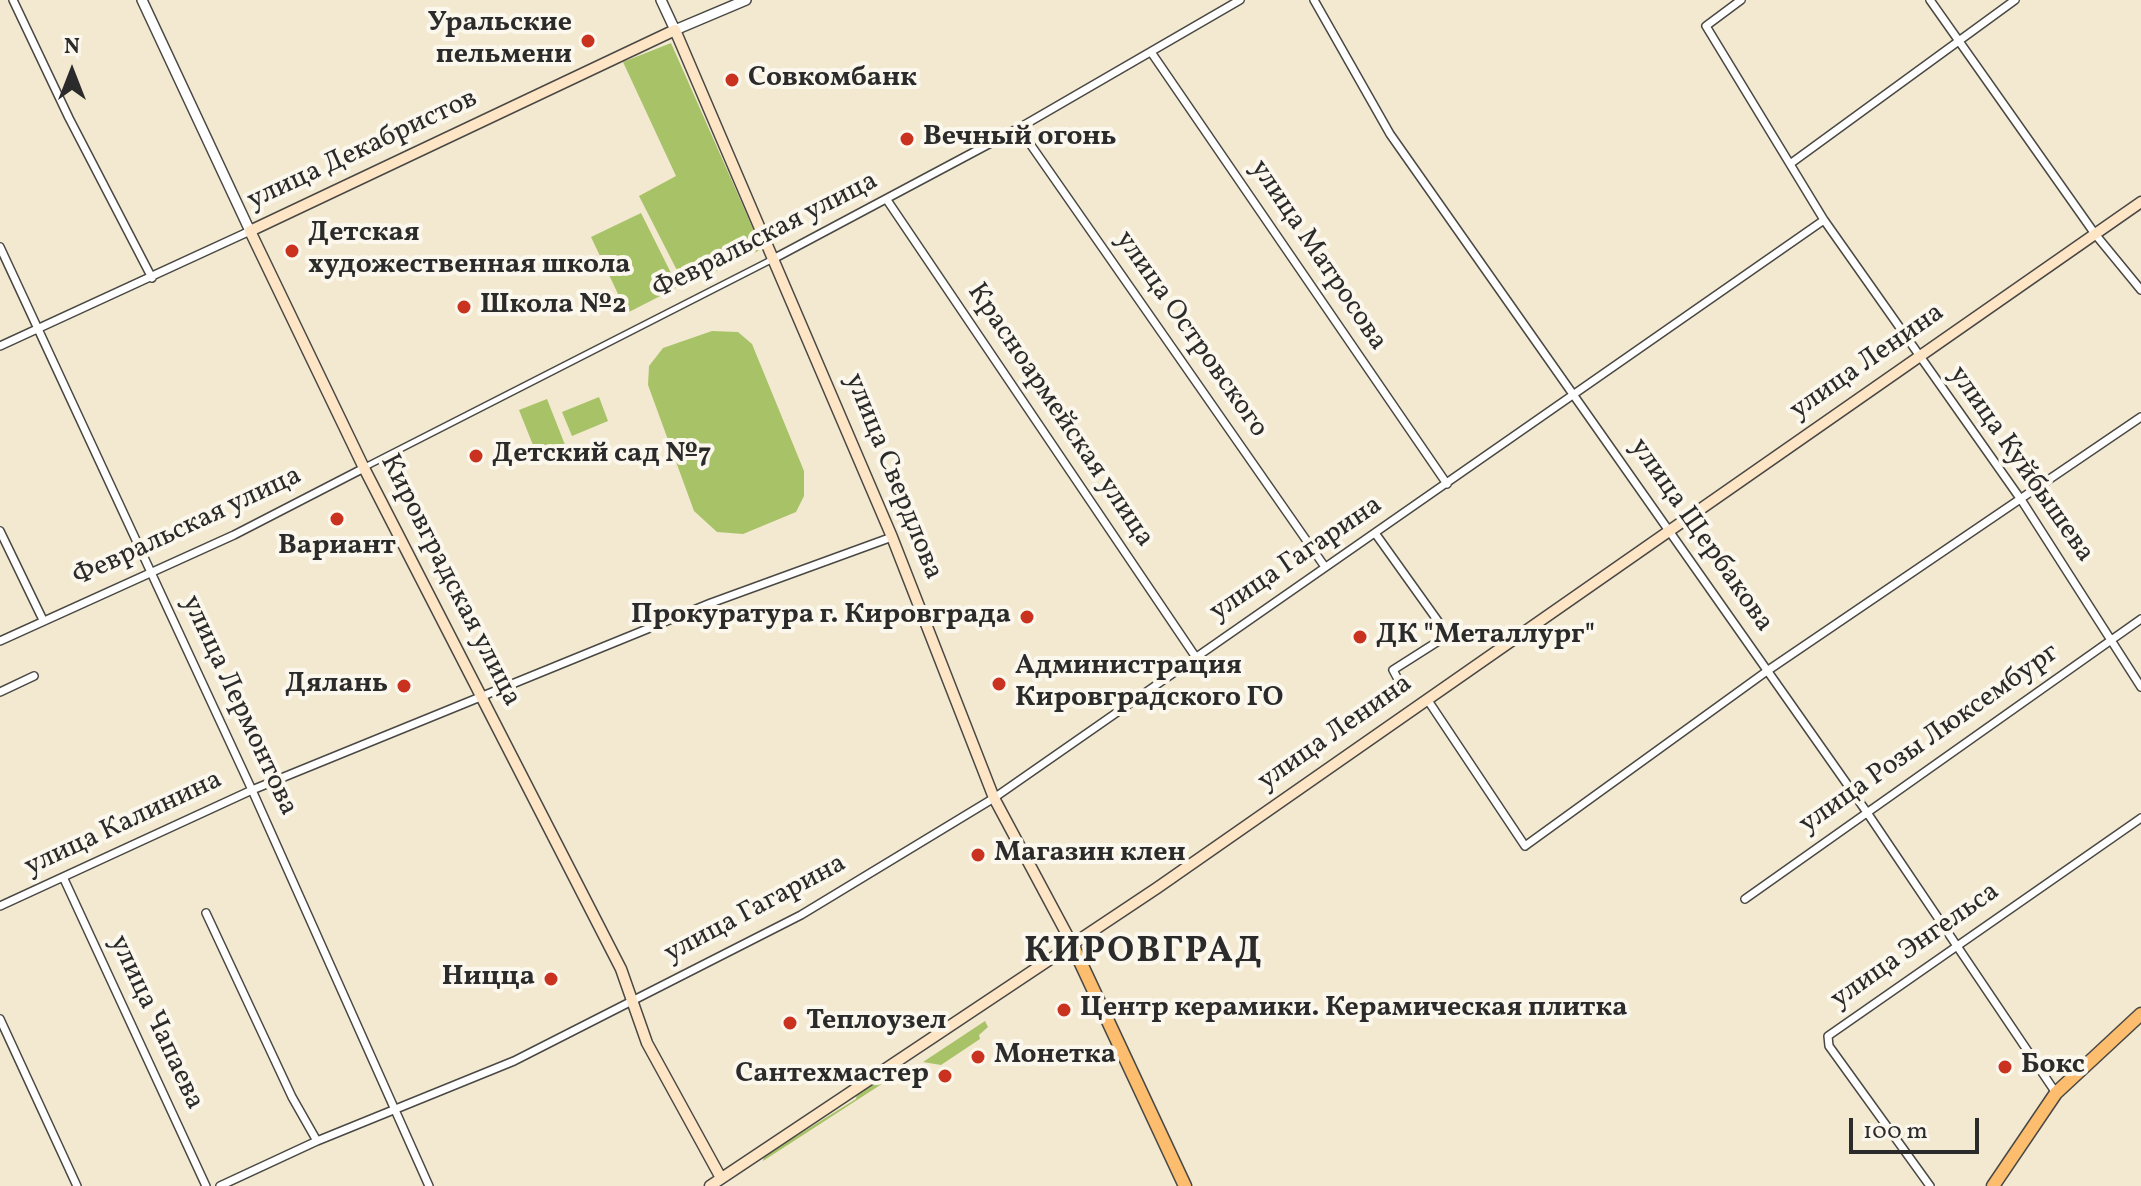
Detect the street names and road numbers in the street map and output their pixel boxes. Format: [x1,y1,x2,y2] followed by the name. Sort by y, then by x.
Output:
[243,83,483,219] street label: улица Декабристов
[1241,154,1393,358] street label: улица Матросова
[648,166,884,308] street label: Февральская улица
[1106,225,1274,445] street label: улица Островского
[958,278,1160,554] street label: Красноармейская улица
[1784,297,1952,429] street label: улица Ленина
[1940,360,2100,570] street label: улица Куйбышева
[835,369,949,585] street label: улица Свердлова
[1621,433,1779,639] street label: улица Щербакова
[371,449,527,713] street label: Кировградская улица
[68,460,308,596] street label: Февральская улица
[1204,490,1390,630] street label: улица Гагарина
[172,590,304,822] street label: улица Лермонтова
[1794,638,2066,842] street label: улица Розы Люксембург
[1252,668,1420,800] street label: улица Ленина
[20,765,228,885] street label: улица Калинина
[659,848,853,972] street label: улица Гагарина
[1825,876,2007,1018] street label: улица Энгельса
[100,930,210,1116] street label: улица Чапаева

